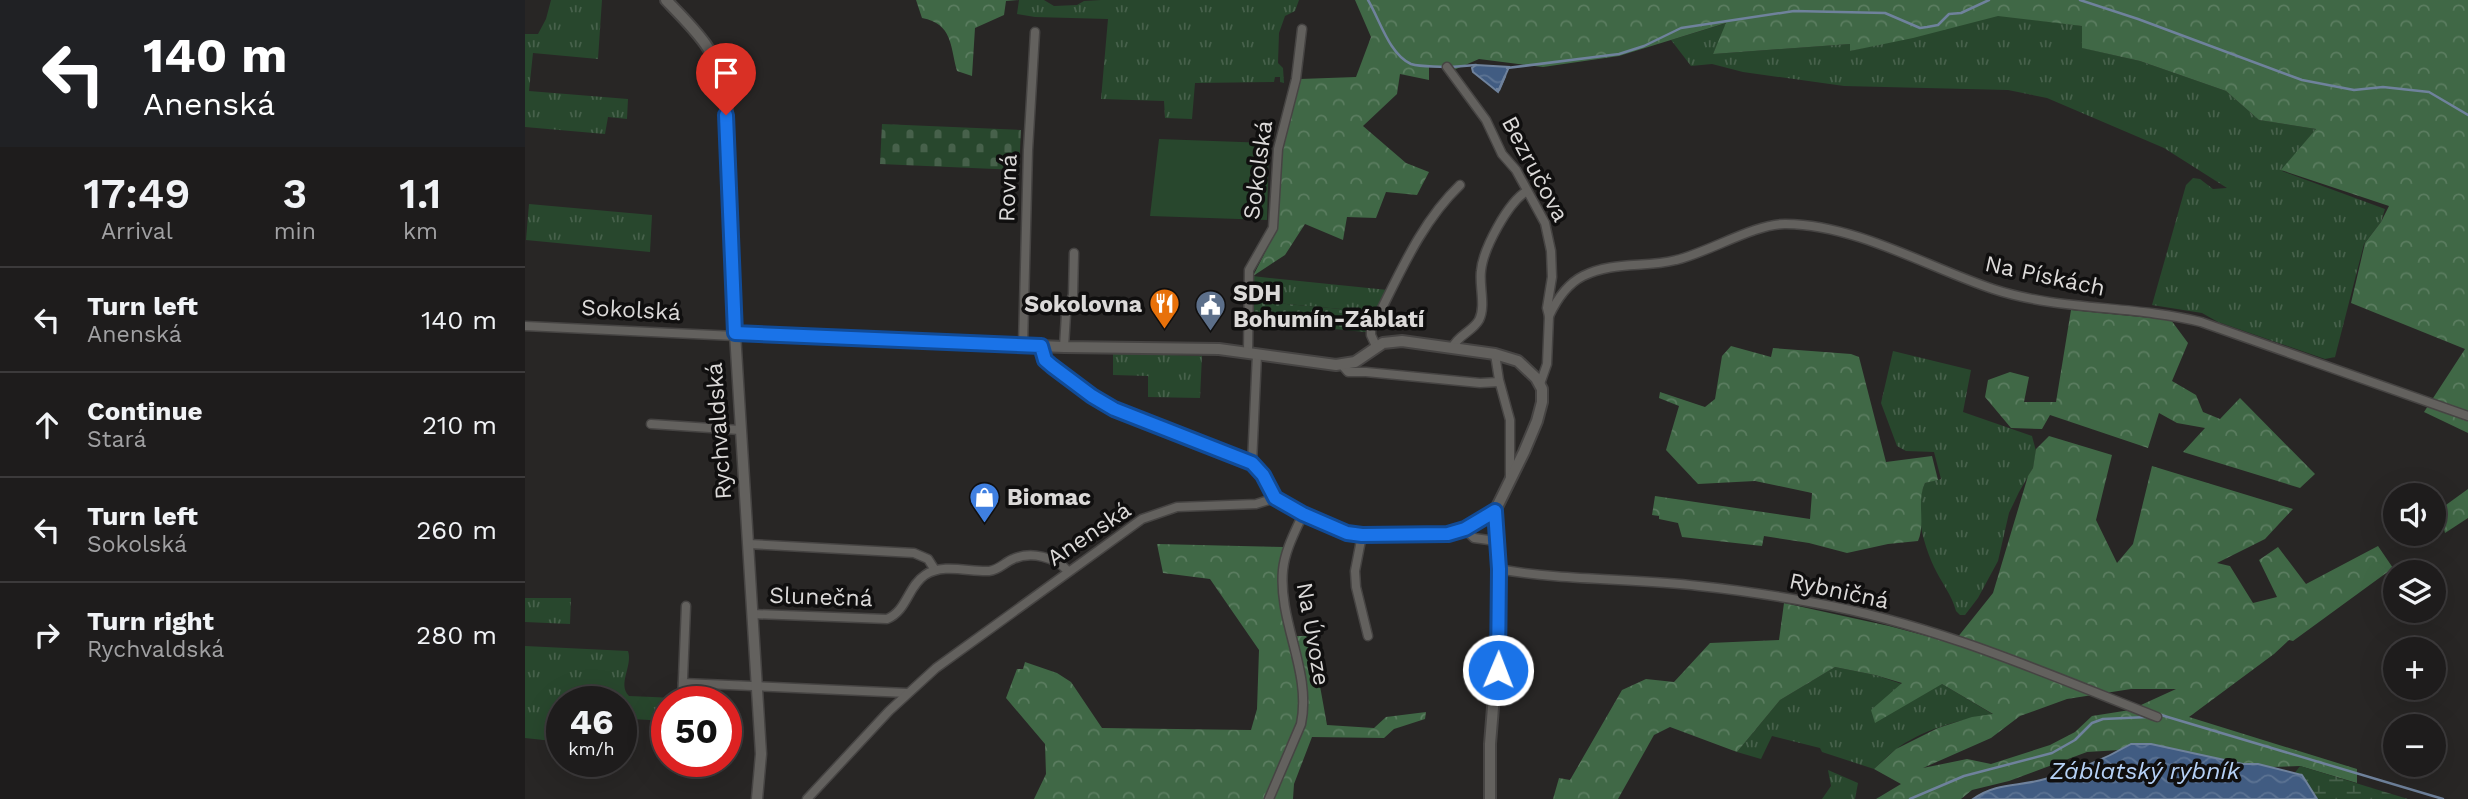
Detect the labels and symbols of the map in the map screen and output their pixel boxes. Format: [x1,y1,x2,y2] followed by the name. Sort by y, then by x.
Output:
[696,43,756,115] pin
[1496,112,1574,226] street label: Bezručova
[1238,119,1278,221] street label: Sokolská
[993,154,1023,222] street label: Rovná
[1982,250,2108,302] street label: Na Pískách
[1233,280,1425,333] place label: SDH Bohumín-Záblatí
[1148,287,1182,331] restaurant icon: Sokolovna
[1193,289,1227,333] public building icon: SDH Bohumín-Záblatí
[1024,291,1143,318] place label: Sokolovna
[580,294,682,326] street label: Sokolská
[701,362,737,500] street label: Rychvaldská
[967,480,1001,524] shop icon: Biomac
[1007,484,1091,511] place label: Biomac
[1042,496,1136,572] street label: Anenská
[1787,567,1891,615] street label: Rybničná
[1291,580,1335,688] street label: Na Úvoze
[769,582,873,612] street label: Slunečná
[1461,633,1535,707] position arrow
[651,686,742,777] speed limit sign: 50
[2049,757,2241,785] water label: Záblatský rybník

